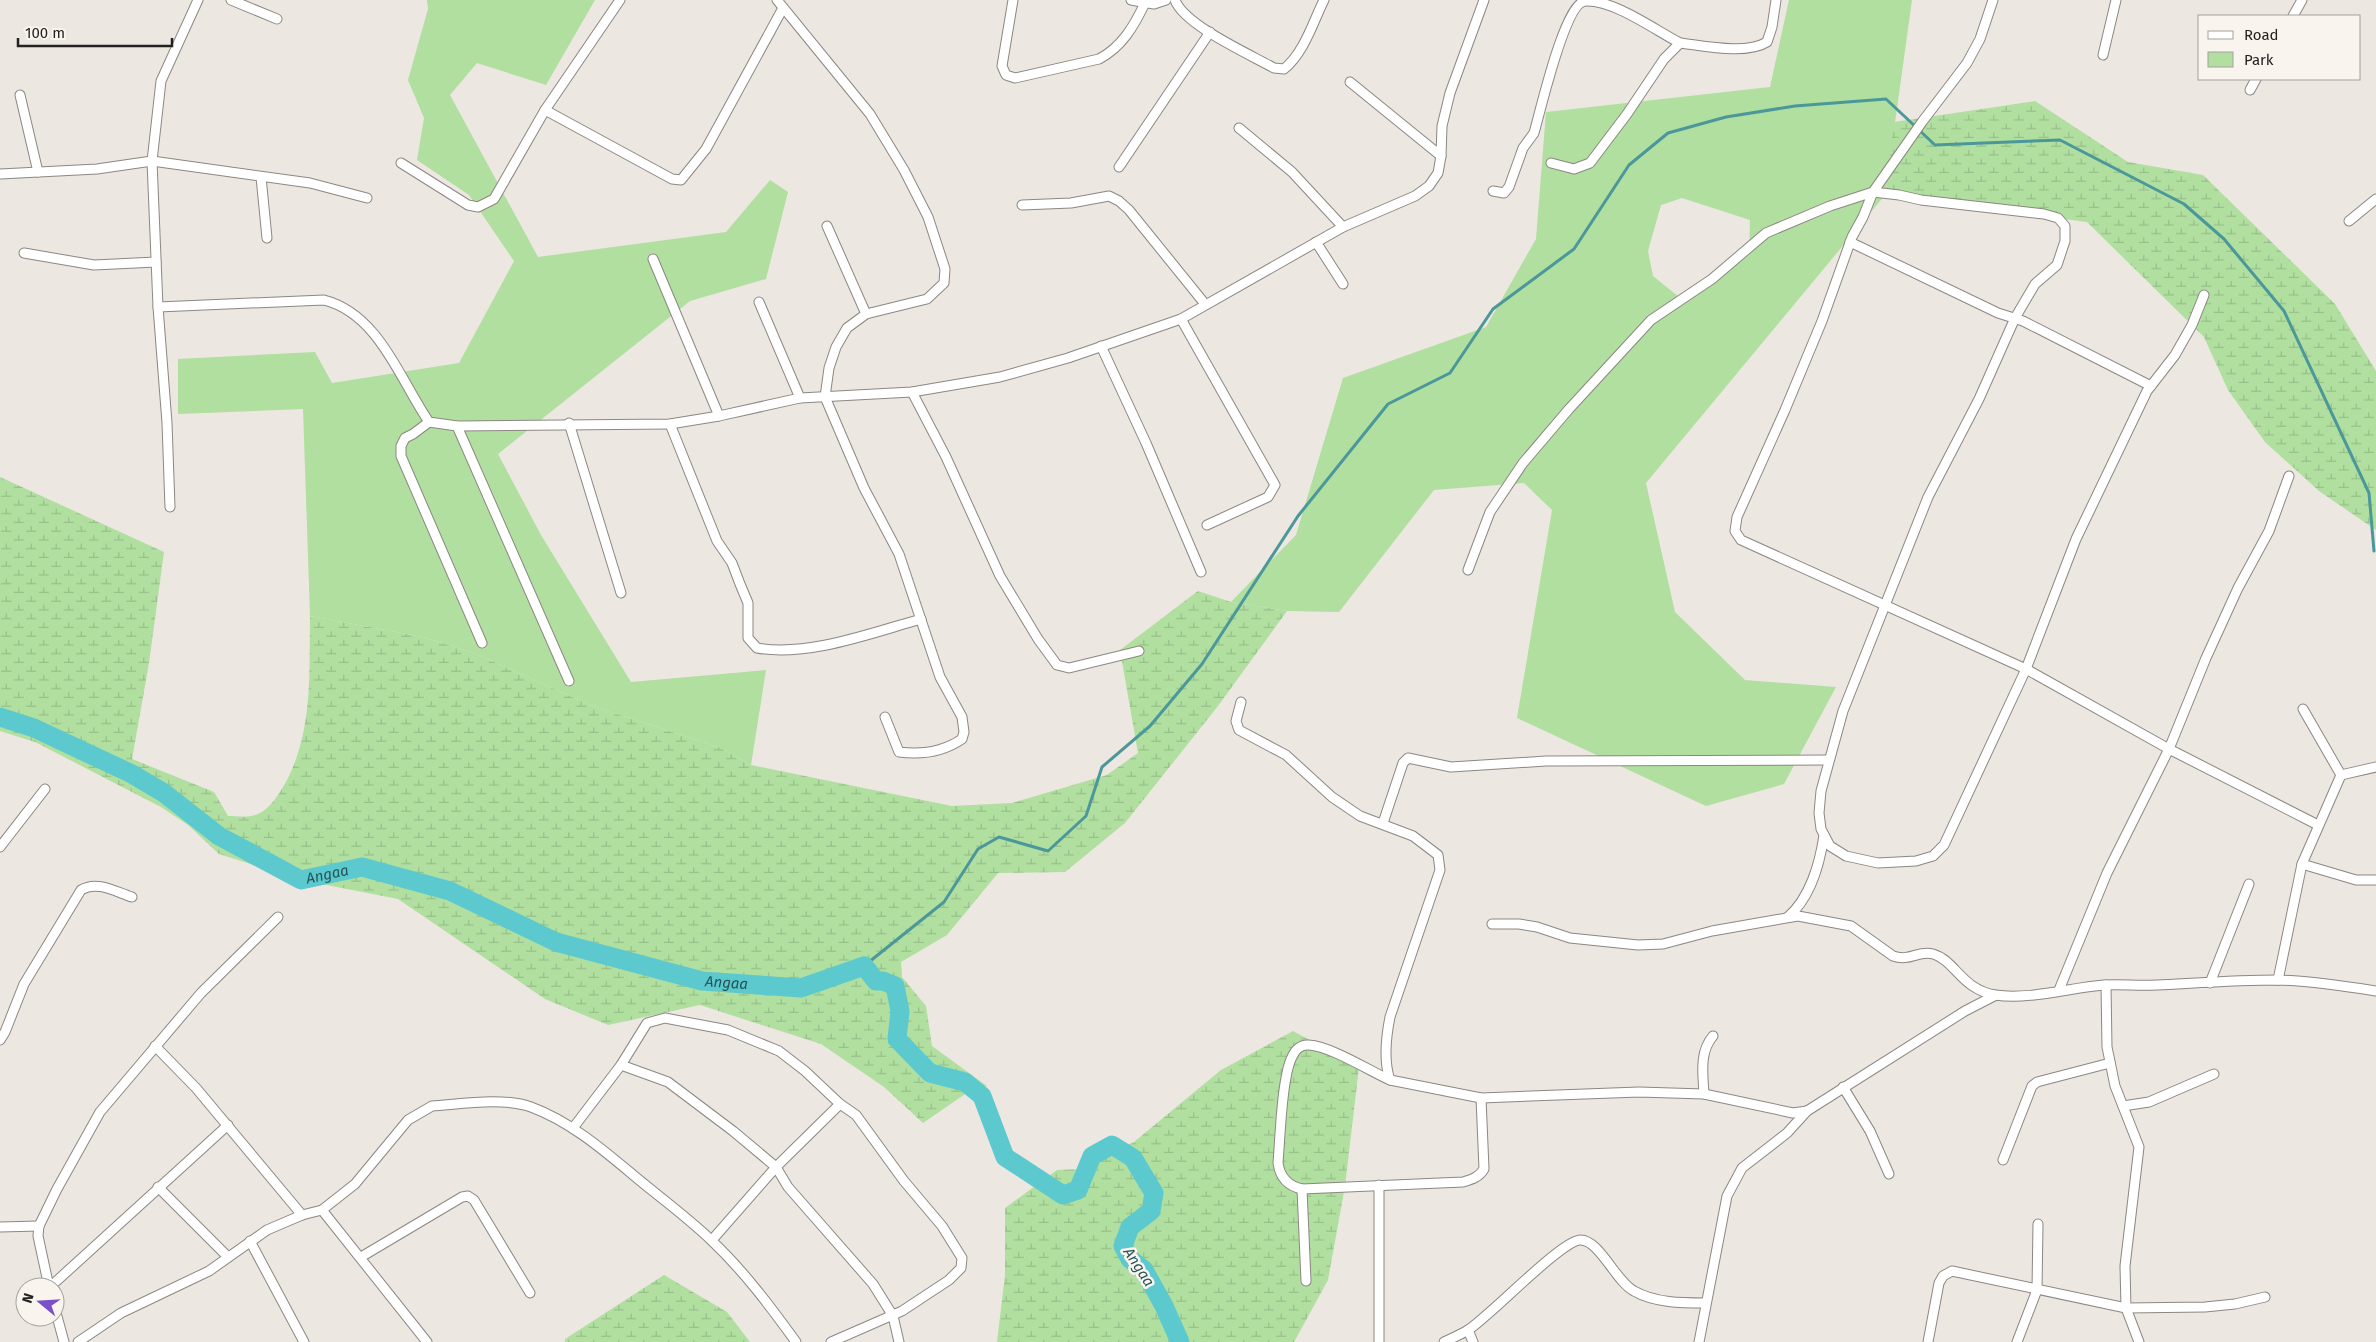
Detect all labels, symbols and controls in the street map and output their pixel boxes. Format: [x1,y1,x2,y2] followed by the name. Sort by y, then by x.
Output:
[18,15,171,47] scale bar
[2198,15,2361,80] legend
[25,24,65,42] text: 100 m
[2244,26,2279,44] text: Road
[2244,51,2274,69] text: Park
[303,861,350,888] water label: Angaa
[703,972,749,993] water label: Angaa
[1119,1243,1158,1290] water label: Angaa
[15,1277,65,1327] north arrow
[19,1291,38,1305] text: N

